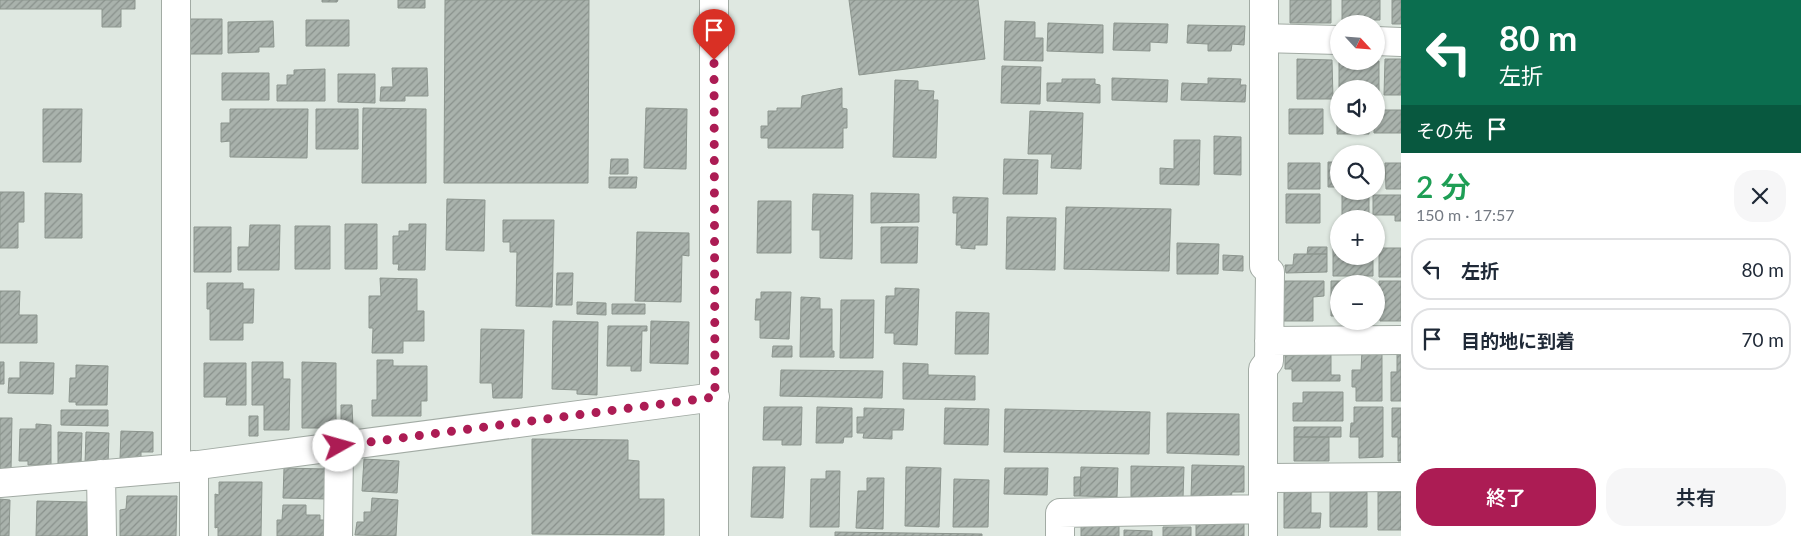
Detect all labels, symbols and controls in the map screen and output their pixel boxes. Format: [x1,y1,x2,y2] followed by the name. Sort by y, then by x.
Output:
[693,9,735,60] pin
[1330,15,1385,70] north arrow
[1330,15,1385,330] map controls
[700,16,728,44] icon: arrive
[1499,16,1577,58] text: 80 m
[1416,20,1481,85] icon: left
[1499,62,1543,89] text: 左折
[1330,80,1385,135] button: sound
[1483,115,1511,143] icon: arrive
[1416,119,1473,142] text: その先
[1330,145,1385,200] button: search
[1416,168,1471,204] text: 2 分
[1734,170,1786,222] button: close
[1416,205,1515,224] text: 150 m · 17:57
[1330,210,1385,265] button: +
[1418,255,1446,283] icon: left
[1741,258,1784,281] text: 80 m
[1461,259,1499,282] text: 左折
[1330,275,1385,330] button: −
[1418,325,1446,353] icon: arrive
[1741,328,1784,351] text: 70 m
[1461,329,1575,352] text: 目的地に到着
[312,419,364,471] position arrow
[1416,468,1596,526] button: 終了
[1606,468,1786,526] button: 共有

